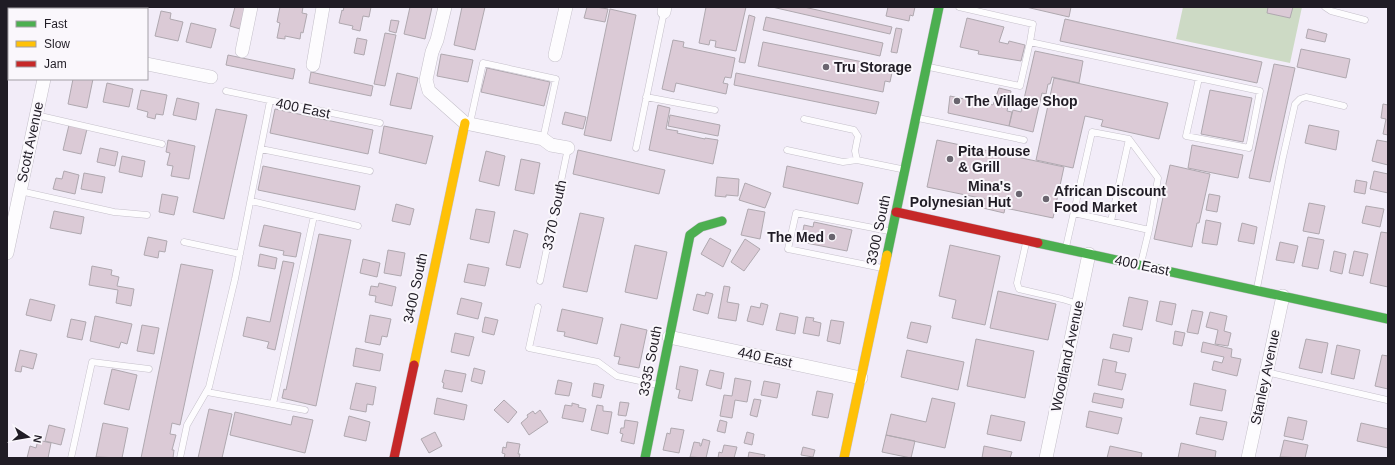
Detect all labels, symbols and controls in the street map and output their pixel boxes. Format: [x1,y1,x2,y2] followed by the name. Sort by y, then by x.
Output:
[8,8,148,80] legend
[44,17,68,31] text: Fast
[44,37,70,51] text: Slow
[44,57,67,71] text: Jam
[834,59,912,75] place label: Tru Storage
[821,62,831,72] marker: Tru Storage
[965,93,1078,109] place label: The Village Shop
[274,94,332,122] street label: 400 East
[952,96,962,106] marker: The Village Shop
[14,100,46,184] street label: Scott Avenue
[958,143,1031,175] place label: Pita House & Grill
[945,154,955,164] marker: Pita House & Grill
[539,178,569,252] street label: 3370 South
[910,178,1011,210] place label: Mina's Polynesian Hut
[1054,183,1166,215] place label: African Discount Food Market
[1014,189,1024,199] marker: Mina's Polynesian Hut
[863,193,893,267] street label: 3300 South
[1041,194,1051,204] marker: African Discount Food Market
[767,229,824,245] place label: The Med
[827,232,837,242] marker: The Med
[400,251,430,325] street label: 3400 South
[1113,251,1171,279] street label: 400 East
[1047,299,1087,413] street label: Woodland Avenue
[635,324,665,398] street label: 3335 South
[1247,328,1283,426] street label: Stanley Avenue
[736,343,794,371] street label: 440 East
[8,417,48,457] north arrow
[31,434,44,444] text: N

